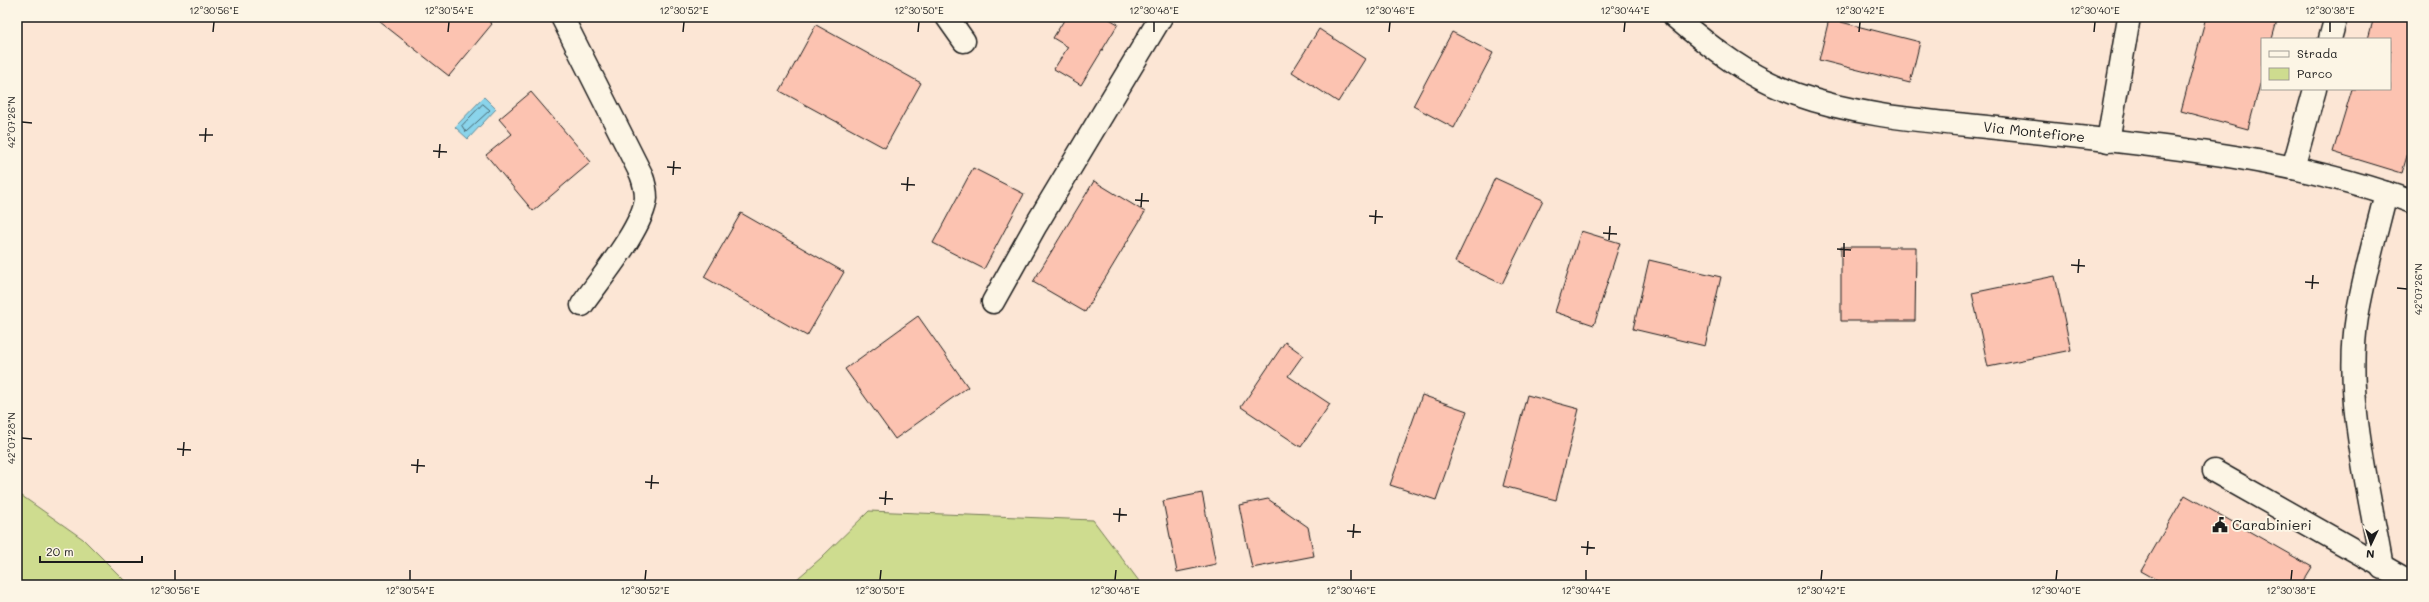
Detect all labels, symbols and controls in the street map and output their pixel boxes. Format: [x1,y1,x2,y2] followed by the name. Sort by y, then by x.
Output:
[189,3,239,17] text: 12°30'56"E
[424,3,474,17] text: 12°30'54"E
[660,3,709,17] text: 12°30'52"E
[894,3,944,17] text: 12°30'50"E
[1129,3,1179,17] text: 12°30'48"E
[1365,3,1415,17] text: 12°30'46"E
[1600,3,1650,17] text: 12°30'44"E
[1836,3,1885,17] text: 12°30'42"E
[2070,3,2120,17] text: 12°30'40"E
[2305,3,2355,17] text: 12°30'38"E
[2261,38,2391,90] legend
[2297,45,2338,61] text: Strada
[2297,65,2332,81] text: Parco
[4,96,18,148] text: 42°07'26"N
[1982,117,2086,146] street label: Via Montefiore
[2411,263,2425,315] text: 42°07'26"N
[4,412,18,464] text: 42°07'28"N
[2232,515,2312,534] place label: Carabinieri
[2211,516,2229,534] public building icon: Carabinieri
[2351,524,2391,564] north arrow
[40,538,142,564] scale bar
[46,543,74,559] text: 20 m
[2366,547,2375,562] text: N
[150,583,200,597] text: 12°30'56"E
[385,583,435,597] text: 12°30'54"E
[621,583,670,597] text: 12°30'52"E
[855,583,905,597] text: 12°30'50"E
[1090,583,1140,597] text: 12°30'48"E
[1326,583,1376,597] text: 12°30'46"E
[1561,583,1611,597] text: 12°30'44"E
[1797,583,1846,597] text: 12°30'42"E
[2031,583,2081,597] text: 12°30'40"E
[2266,583,2316,597] text: 12°30'38"E

